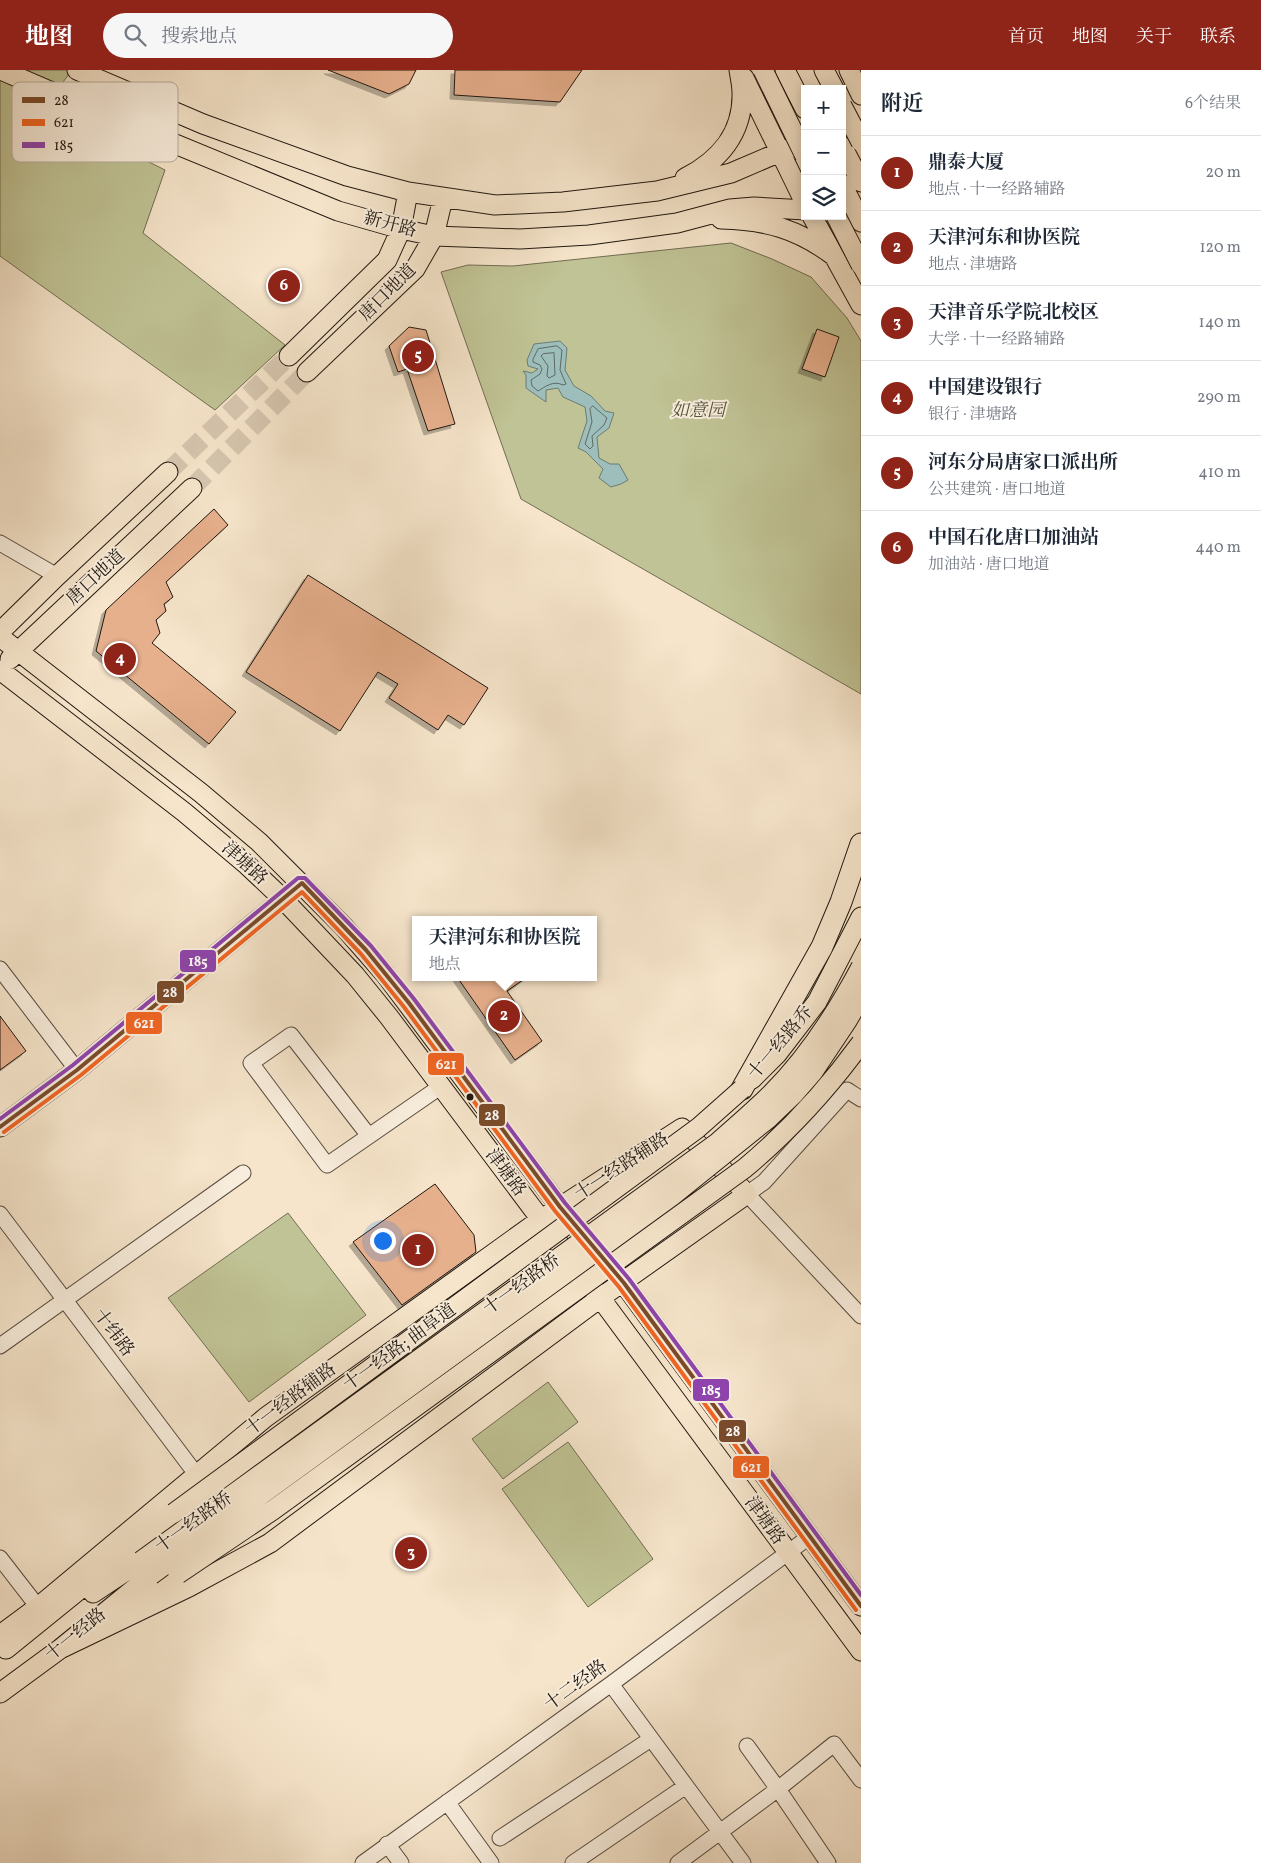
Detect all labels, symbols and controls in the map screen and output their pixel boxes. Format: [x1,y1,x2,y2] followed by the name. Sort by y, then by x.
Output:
[103,13,453,58] search box
[25,21,73,55] text: 地图
[121,21,149,49] icon: search
[161,24,237,50] text: 搜索地点
[1008,25,1044,50] text: 首页
[1072,25,1108,50] text: 地图
[1136,25,1172,50] text: 关于
[1200,25,1236,50] text: 联系
[12,82,178,162] legend
[801,85,846,220] map controls
[801,85,846,130] button: +
[881,90,923,119] text: 附近
[54,92,69,111] text: 28
[1185,93,1241,115] text: 6个结果
[54,114,74,133] text: 621
[801,130,846,175] button: −
[54,137,73,156] text: 185
[928,150,1004,176] text: 鼎泰大厦
[894,162,900,184] text: 1
[1206,162,1241,184] text: 20 m
[801,175,846,220] button: layers
[928,179,1066,201] text: 地点 · 十一经路辅路
[361,206,419,244] street label: 新开路
[928,225,1080,251] text: 天津河东和协医院
[893,237,901,259] text: 2
[1199,237,1241,259] text: 120 m
[928,254,1018,276] text: 地点 · 津塘路
[354,259,422,327] street label: 唐口地道
[268,267,300,305] pin: 6
[928,300,1099,326] text: 天津音乐学院北校区
[893,312,901,334] text: 3
[1199,312,1241,334] text: 140 m
[928,329,1066,351] text: 大学 · 十一经路辅路
[402,337,434,375] pin: 5
[928,375,1042,401] text: 中国建设银行
[892,387,902,409] text: 4
[1197,387,1241,409] text: 290 m
[671,399,728,424] park label: 如意园
[928,404,1018,426] text: 银行 · 津塘路
[928,450,1118,476] text: 河东分局唐家口派出所
[893,462,901,484] text: 5
[1198,462,1241,484] text: 410 m
[928,479,1066,501] text: 公共建筑 · 唐口地道
[928,525,1099,551] text: 中国石化唐口加油站
[893,537,901,559] text: 6
[1195,537,1241,559] text: 440 m
[61,544,131,612] street label: 唐口地道
[928,554,1050,576] text: 加油站 · 唐口地道
[104,640,136,678] pin: 4
[216,837,272,891] street label: 津塘路
[412,916,597,981] popup
[428,925,581,951] text: 天津河东和协医院
[179,949,217,973] line badge: 185
[188,953,208,972] text: 185
[428,954,461,976] text: 地点
[156,980,185,1004] line badge: 28
[163,984,177,1003] text: 28
[488,997,520,1035] pin: 2
[742,1000,820,1086] street label: 十一经路乔
[125,1011,163,1035] line badge: 621
[134,1015,154,1034] text: 621
[427,1052,465,1076] line badge: 621
[436,1056,456,1075] text: 621
[465,1092,475,1102] unlabelled marker
[478,1103,506,1127] line badge: 28
[485,1107,499,1126] text: 28
[570,1127,674,1207] street label: 十一经路辅路
[479,1144,531,1202] street label: 津塘路
[370,1228,396,1254] your location
[402,1231,434,1269] pin: 1
[478,1248,566,1322] street label: 十一经路桥
[338,1298,462,1398] street label: 十一经路; 曲阜道
[87,1304,139,1362] street label: 十纬路
[240,1358,342,1442] street label: 十一经路辅路
[692,1378,730,1402] line badge: 185
[701,1382,721,1401] text: 185
[718,1419,747,1443] line badge: 28
[726,1423,740,1442] text: 28
[732,1455,770,1479] line badge: 621
[741,1459,761,1478] text: 621
[150,1486,238,1560] street label: 十一经路桥
[738,1492,790,1550] street label: 津塘路
[395,1534,427,1572] pin: 3
[40,1603,112,1667] street label: 十一经路
[540,1655,612,1717] street label: 十二经路

